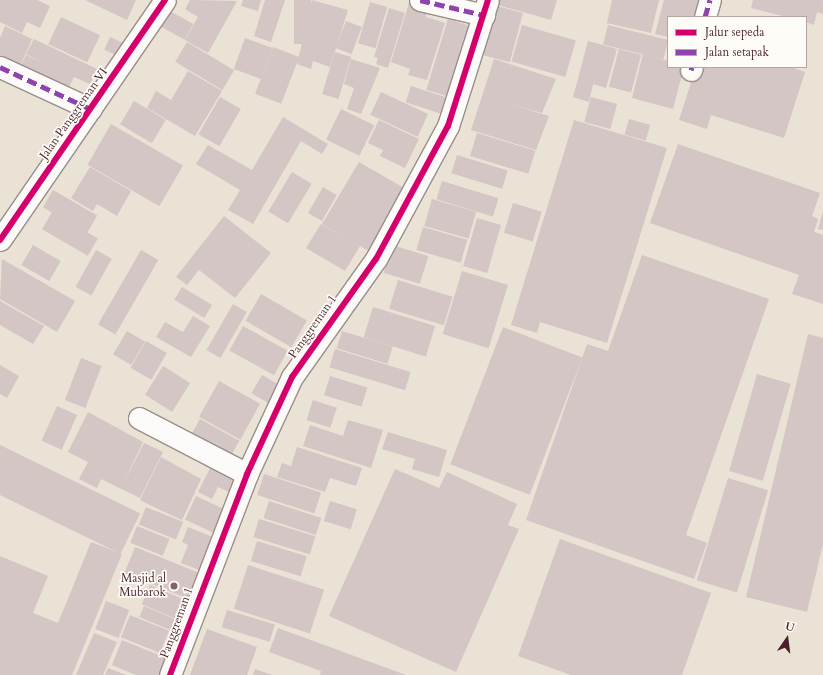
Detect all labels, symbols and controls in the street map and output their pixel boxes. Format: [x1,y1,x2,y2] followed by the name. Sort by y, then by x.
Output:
[667,16,807,68] legend
[705,24,764,40] text: Jalur sepeda
[705,44,769,60] text: Jalan setapak
[37,66,111,162] street label: Jalan Panggreman VI
[286,293,340,361] street label: Panggreman 1
[119,572,166,600] place label: Masjid al Mubarok
[169,581,179,591] marker: Masjid al Mubarok
[158,586,196,660] street label: Panggreman 1
[767,619,807,659] north arrow
[784,619,796,635] text: U

